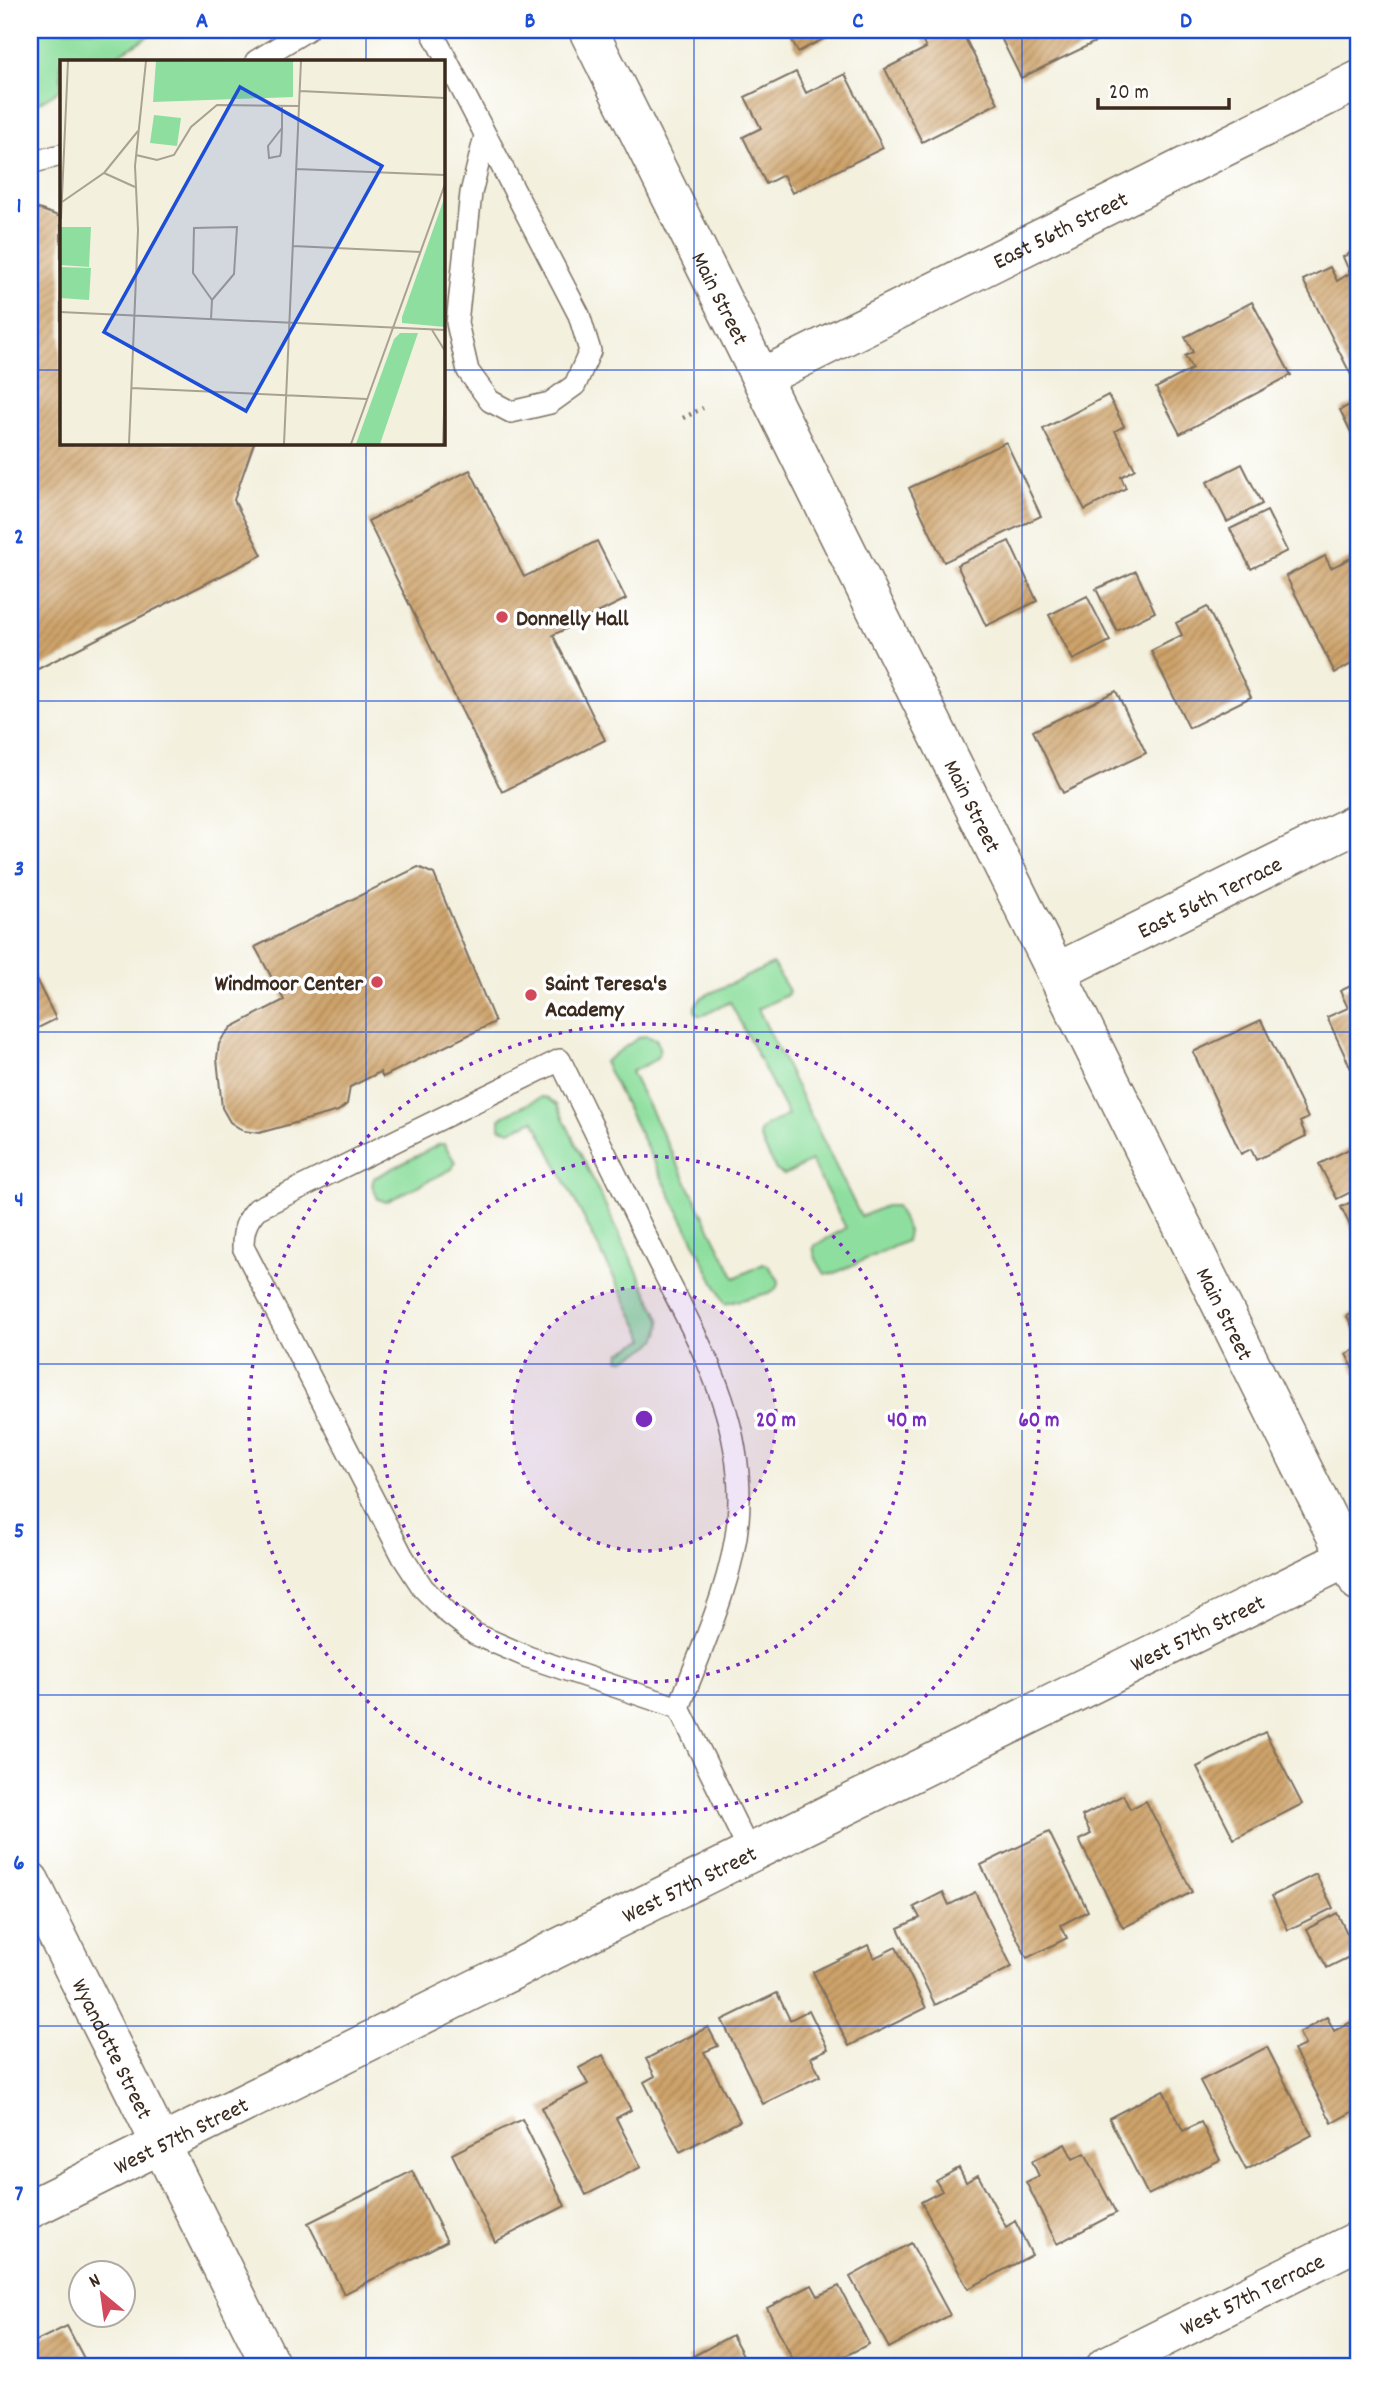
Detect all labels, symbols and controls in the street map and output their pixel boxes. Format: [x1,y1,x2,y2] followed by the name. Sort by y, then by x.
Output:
[196,6,208,39] text: A
[525,6,536,39] text: B
[852,6,864,39] text: C
[1180,6,1192,39] text: D
[60,60,444,444] inset map
[1098,66,1230,110] scale bar
[1109,79,1149,109] text: 20 m
[988,185,1135,280] street label: East 56th Street
[16,191,22,224] text: 1
[681,247,755,352] street label: Main Street
[14,522,24,555] text: 2
[516,604,629,637] place label: Donnelly Hall
[494,609,510,625] marker: Donnelly Hall
[933,755,1007,859] street label: Main Street
[1133,850,1289,949] street label: East 56th Terrace
[14,854,24,887] text: 3
[215,969,363,1002] place label: Windmoor Center
[545,969,667,1028] place label: Saint Teresa's Academy
[369,974,385,990] marker: Windmoor Center
[523,987,539,1003] marker: Saint Teresa's Academy
[14,1185,24,1218] text: 4
[1185,1263,1260,1367] street label: Main Street
[632,1407,656,1431] centre of rings
[756,1407,796,1437] text: 20 m
[887,1407,927,1437] text: 40 m
[1019,1407,1059,1437] text: 60 m
[14,1516,24,1549] text: 5
[1126,1588,1272,1682] street label: West 57th Street
[617,1839,763,1934] street label: West 57th Street
[13,1848,25,1881] text: 6
[61,1974,159,2126] street label: Wyandotte Street
[109,2090,255,2185] street label: West 57th Street
[15,2179,24,2212] text: 7
[1176,2247,1331,2346] street label: West 57th Terrace
[66,2260,136,2330] north arrow
[85,2268,106,2296] text: N

